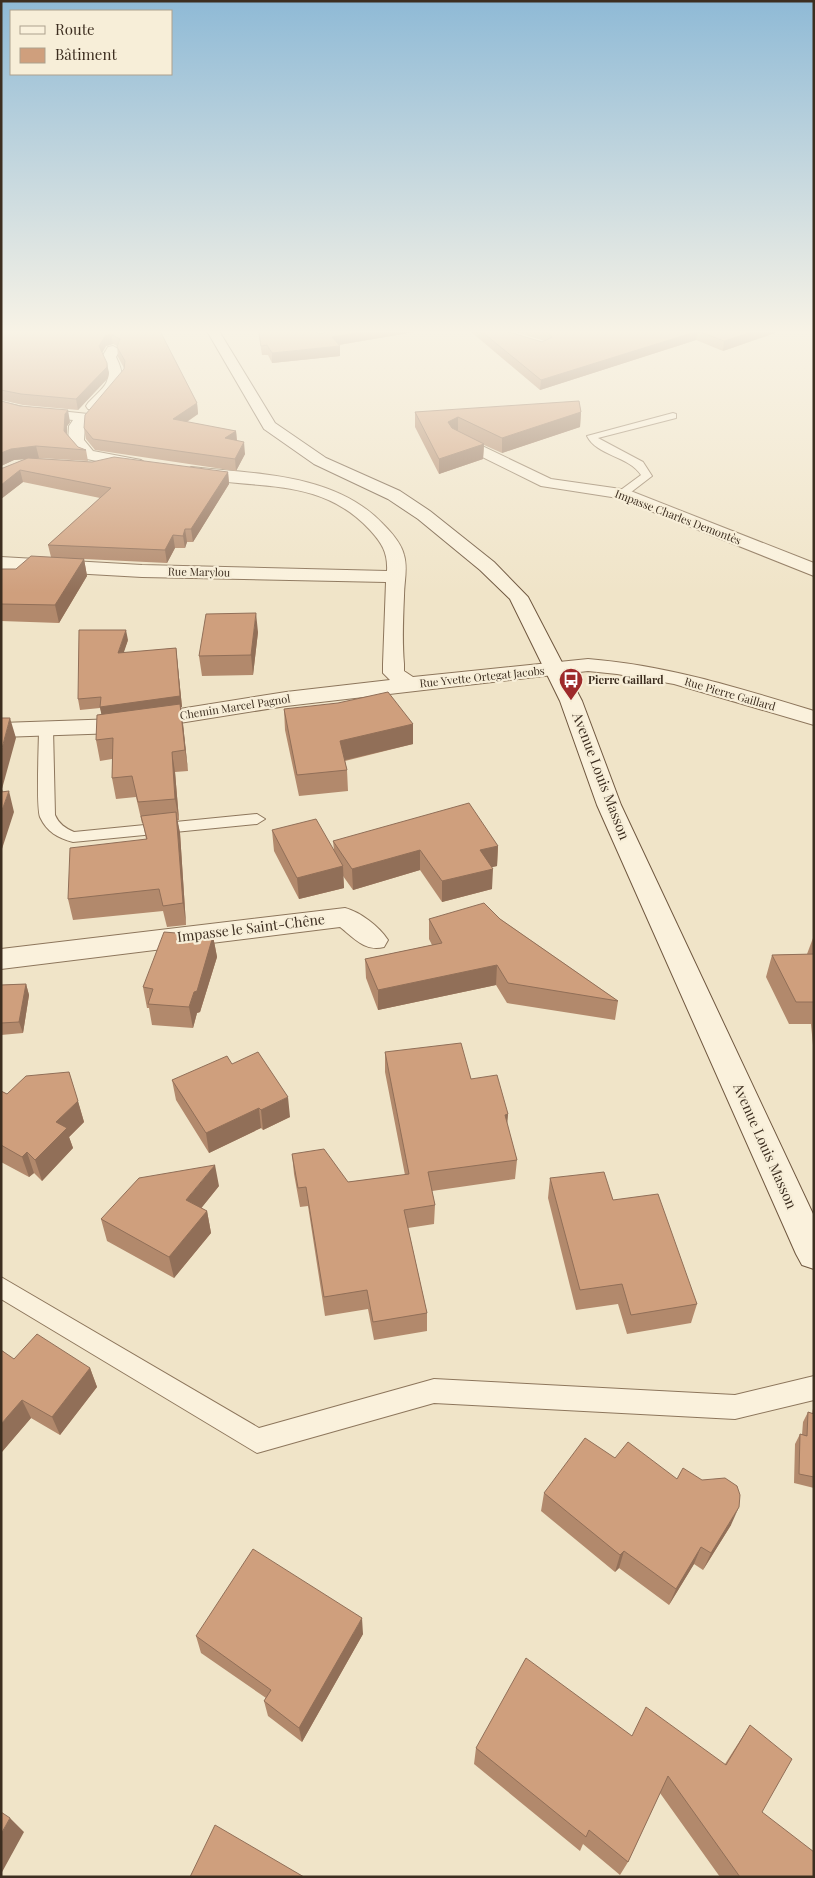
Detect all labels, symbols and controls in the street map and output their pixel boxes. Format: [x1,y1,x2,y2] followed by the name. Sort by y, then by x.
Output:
[10,10,172,75] legend
[55,19,95,39] text: Route
[55,44,117,64] text: Bâtiment
[613,485,744,548] street label: Impasse Charles Demontès
[168,563,231,580] street label: Rue Marylou
[419,662,545,691] street label: Rue Yvette Ortegat Jacobs
[558,667,584,701] bus stop icon: Pierre Gaillard
[588,672,664,687] place label: Pierre Gaillard
[683,673,778,714] street label: Rue Pierre Gaillard
[179,690,291,723] street label: Chemin Marcel Pagnol
[568,708,635,843] street label: Avenue Louis Masson
[176,909,326,946] street label: Impasse le Saint-Chêne
[729,1079,802,1212] street label: Avenue Louis Masson

